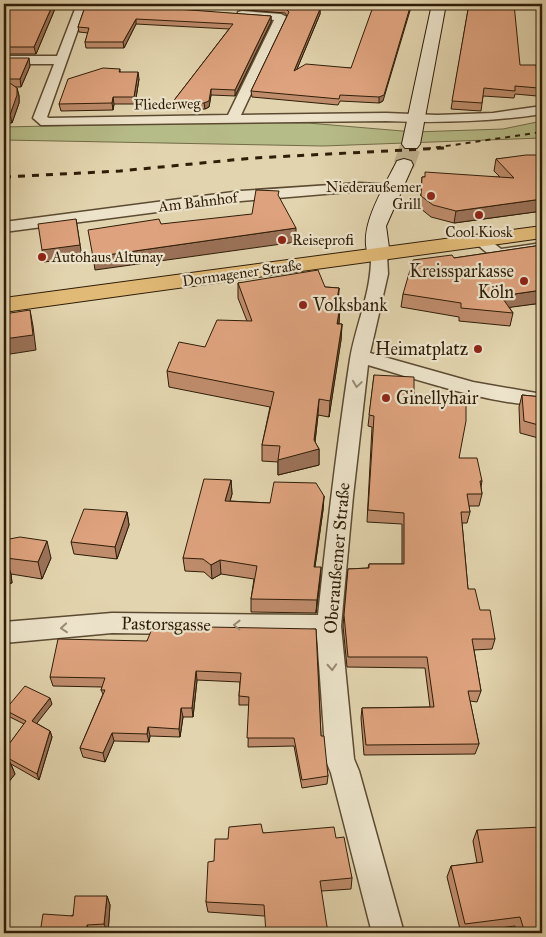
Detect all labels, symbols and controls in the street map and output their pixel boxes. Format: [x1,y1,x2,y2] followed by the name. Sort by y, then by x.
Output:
[134,94,201,114] street label: Fliederweg
[326,178,422,213] place label: Niederaußemer Grill
[156,188,242,216] street label: Am Bahnhof
[425,190,437,202] marker: Niederaußemer Grill
[473,209,485,221] marker: Cool Kiosk
[445,223,513,241] place label: Cool Kiosk
[292,231,354,249] place label: Reiseprofi
[276,234,288,246] marker: Reiseprofi
[51,248,164,266] place label: Autohaus Altunay
[36,251,48,263] marker: Autohaus Altunay
[181,256,303,290] street label: Dormagener Straße
[409,260,514,303] place label: Kreissparkasse Köln
[518,275,530,287] marker: Kreissparkasse Köln
[312,294,388,316] place label: Volksbank
[297,299,309,311] marker: Volksbank
[375,338,468,360] place label: Heimatplatz
[472,343,484,355] marker: Heimatplatz
[352,380,362,388] one-way arrow
[396,387,479,409] place label: Ginellyhair
[380,392,392,404] marker: Ginellyhair
[319,481,355,635] street label: Oberaußemer Straße
[121,612,211,637] street label: Pastorsgasse
[233,620,240,630] one-way arrow
[59,622,67,633] one-way arrow
[326,664,337,672] one-way arrow

